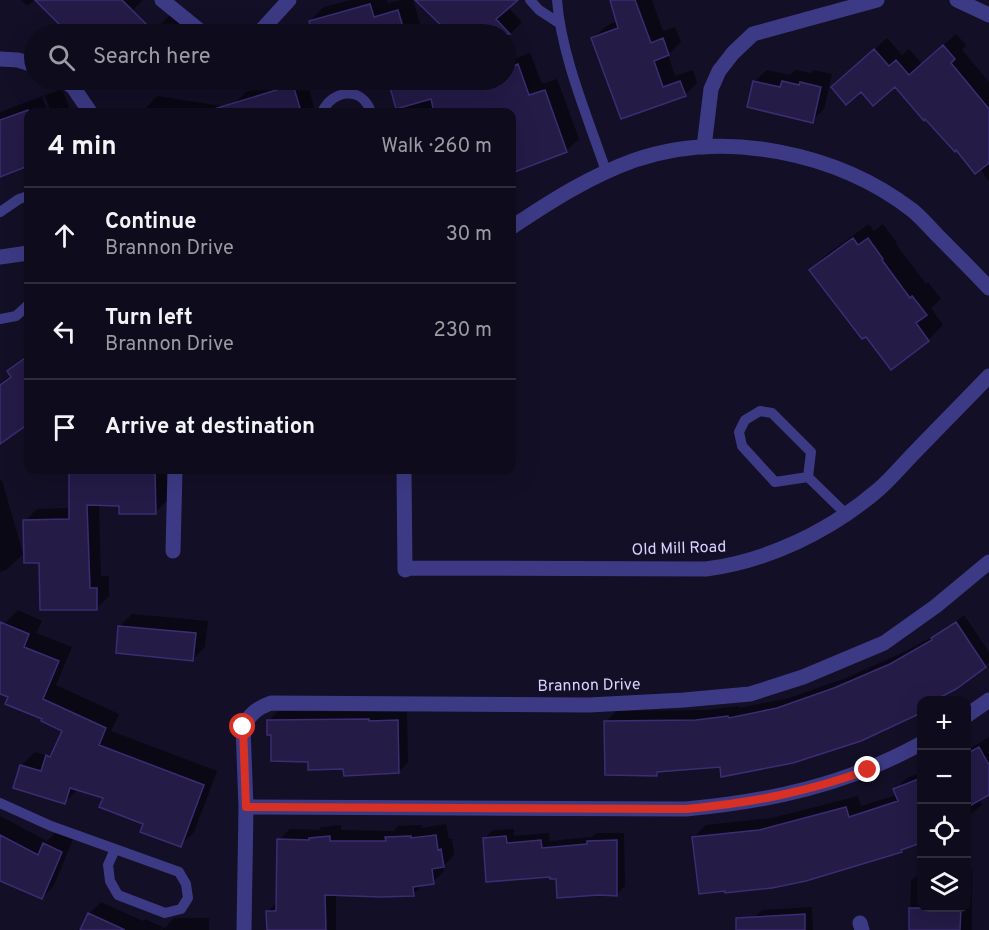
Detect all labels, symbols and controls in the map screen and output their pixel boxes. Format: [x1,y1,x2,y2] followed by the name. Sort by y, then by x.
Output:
[24,24,516,90] search box
[45,41,78,74] icon: search
[93,44,211,71] text: Search here
[48,131,117,164] text: 4 min
[381,134,492,160] text: Walk · 260 m
[105,209,196,236] text: Continue
[48,219,81,252] icon: ahead
[446,222,492,248] text: 30 m
[105,236,234,262] text: Brannon Drive
[105,305,193,332] text: Turn left
[48,315,81,348] icon: left
[433,318,492,344] text: 230 m
[105,332,234,358] text: Brannon Drive
[48,411,81,444] icon: arrive
[105,414,315,441] text: Arrive at destination
[631,537,727,561] street label: Old Mill Road
[537,675,641,697] street label: Brannon Drive
[917,696,971,912] map controls
[917,696,971,750] button: +
[229,713,255,739] route start
[917,750,971,804] button: −
[854,756,880,782] route end
[917,804,971,858] button: locate
[917,858,971,912] button: layers

